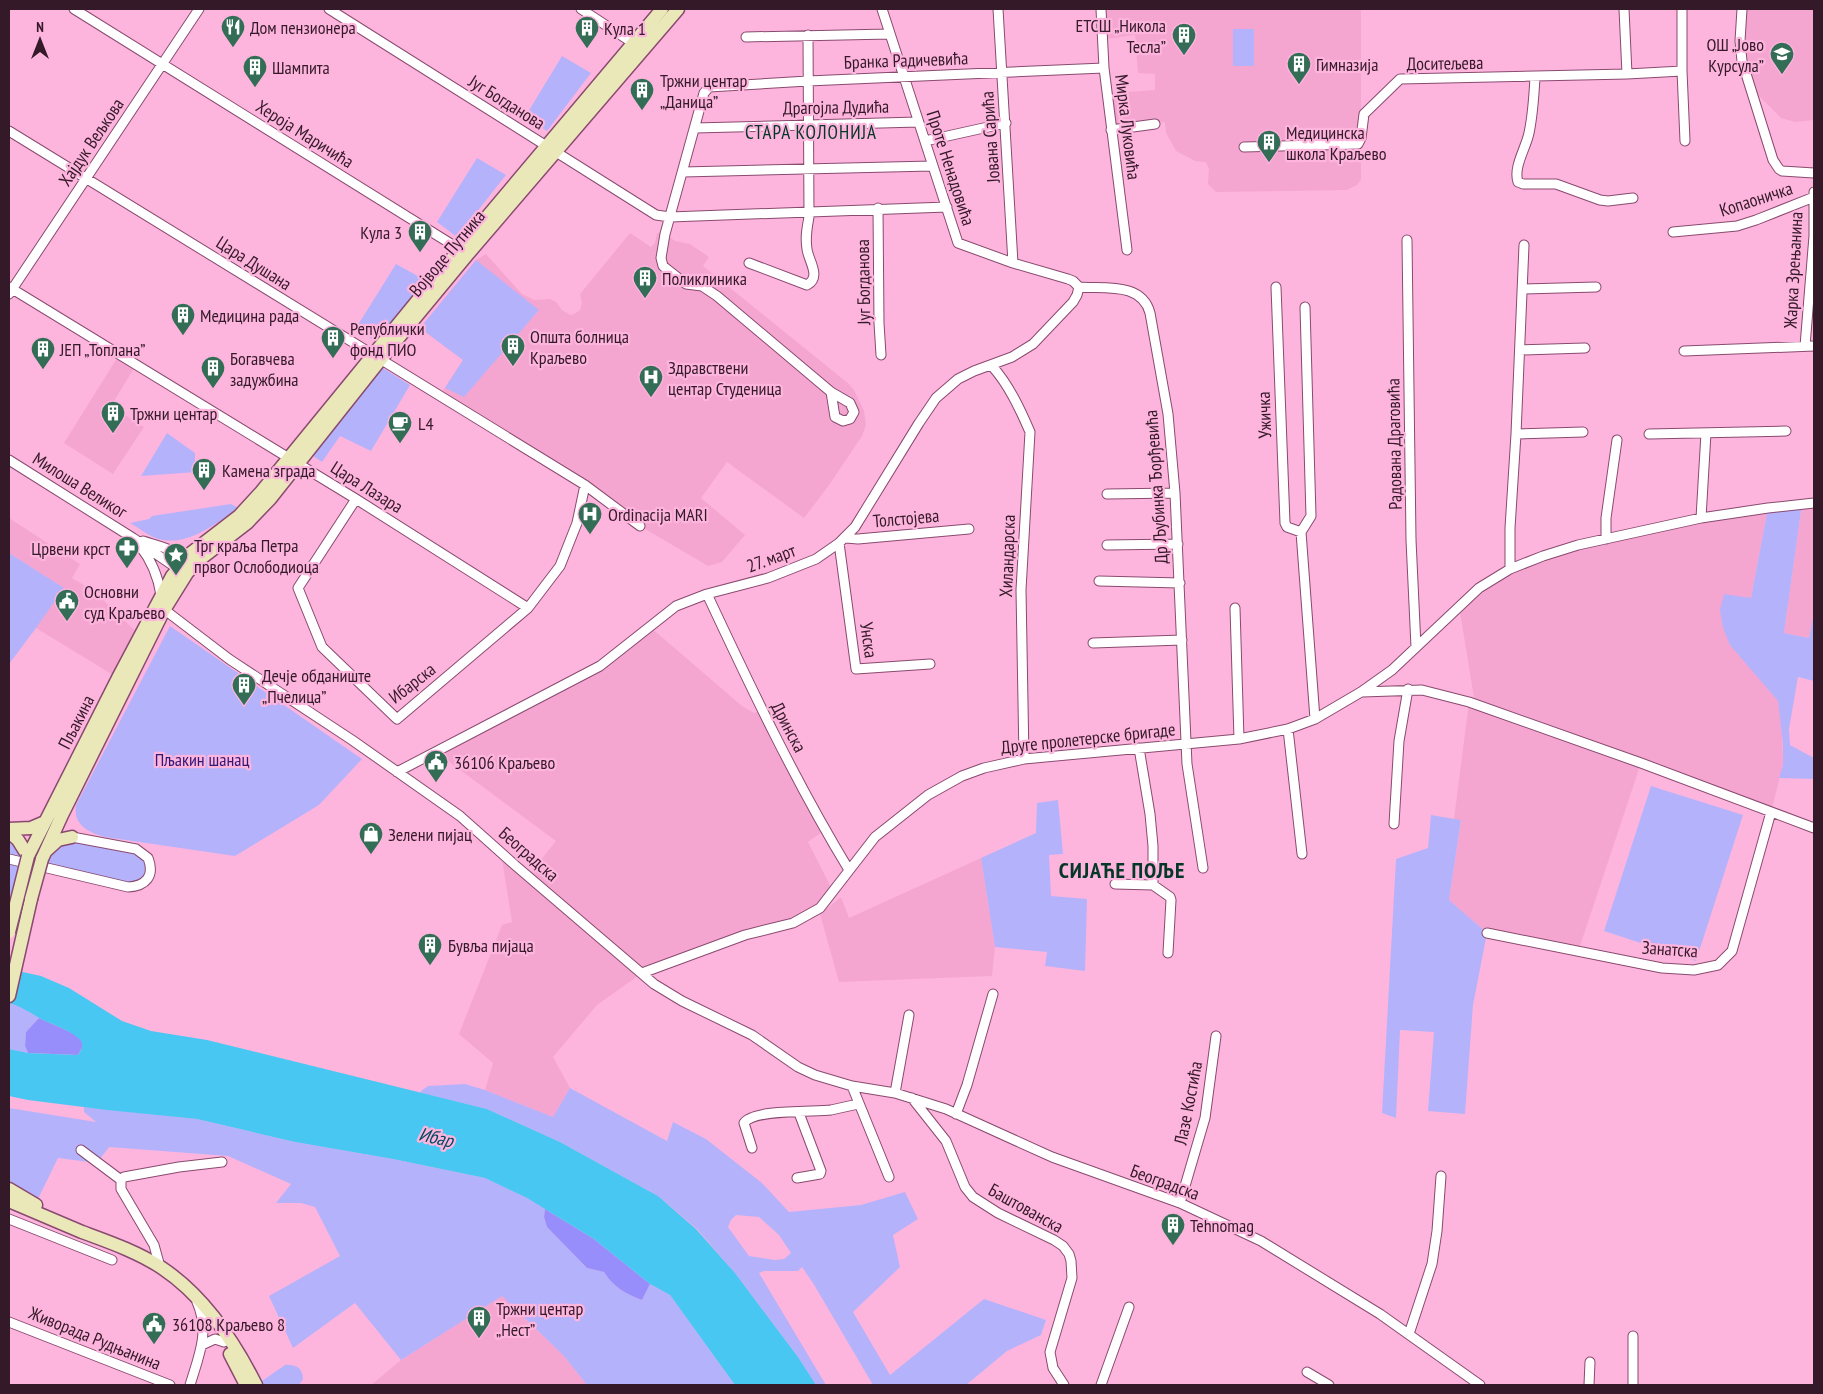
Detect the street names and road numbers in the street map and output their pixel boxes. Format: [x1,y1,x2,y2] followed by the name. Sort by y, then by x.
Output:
[843,46,969,74] street label: Бранка Радичевића
[1406,51,1484,75] street label: Доситељева
[464,69,549,134] street label: Југ Богданова
[1110,73,1146,181] street label: Мирка Луковића
[975,90,1005,185] street label: Јована Сарића
[53,94,129,190] street label: Хајдук Вељкова
[252,95,358,173] street label: Хероја Маричића
[783,95,889,119] street label: Драгојла Дудића
[922,107,980,229] street label: Проте Ненадовића
[1717,176,1795,222] street label: Копаоничка
[404,205,490,301] street label: Војводе Путника
[1778,211,1808,330] street label: Жарка Зрењанина
[212,231,296,295] street label: Цара Душана
[851,239,875,326] street label: Југ Богданова
[1381,378,1407,510] street label: Радована Драговића
[1252,391,1276,439] street label: Ужичка
[1139,409,1173,565] street label: Др Љубинка Ђорђевића
[29,447,132,523] street label: Милоша Великог
[327,456,407,518] street label: Цара Лазара
[872,504,940,532] street label: Толстојева
[994,514,1020,598] street label: Хиландарска
[743,538,799,577] street label: 27. март
[855,621,883,659] street label: Унска
[384,658,440,708] street label: Ибарска
[53,691,99,753] street label: Пљакина
[766,698,812,756] street label: Дринска
[1000,717,1176,759] street label: Друге пролетерске бригаде
[494,822,564,886] street label: Београдска
[1641,936,1699,962] street label: Занатска
[1168,1059,1207,1148] street label: Лазе Костића
[1127,1159,1203,1205] street label: Београдска
[985,1178,1067,1238] street label: Баштованска
[25,1301,164,1375] street label: Живорада Рудњанина

